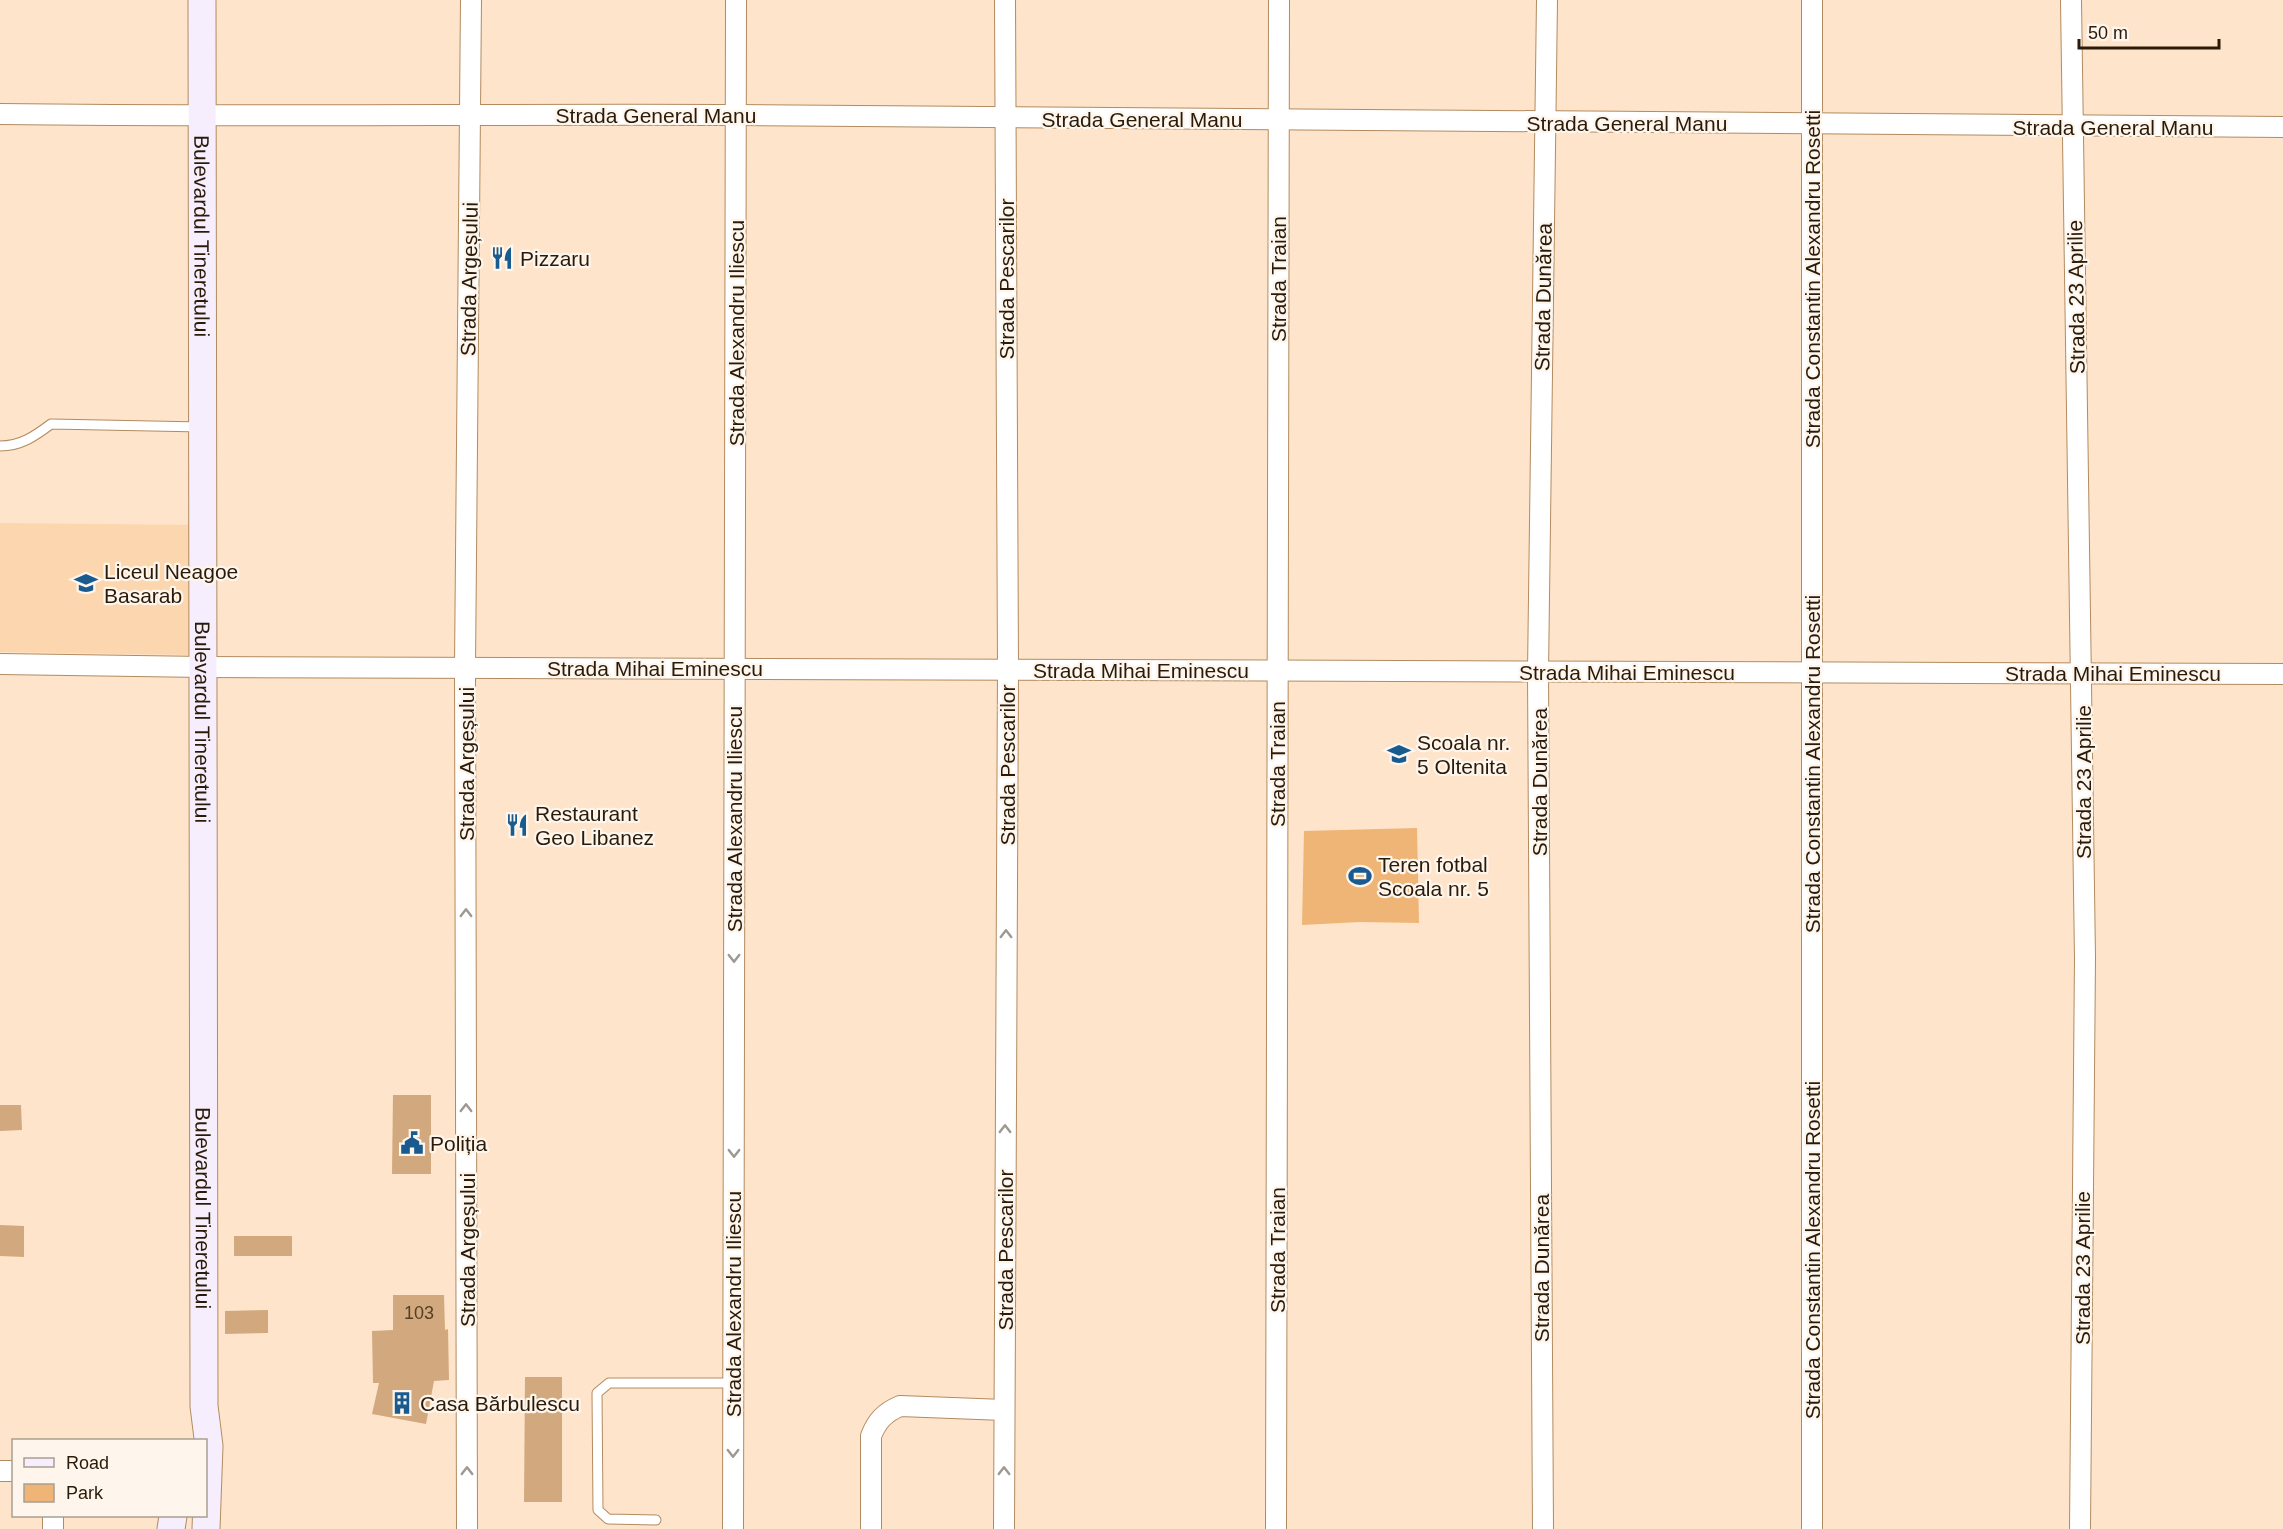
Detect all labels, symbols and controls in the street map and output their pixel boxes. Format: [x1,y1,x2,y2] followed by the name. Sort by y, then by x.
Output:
[2079,12,2218,50] scale bar
[2088,23,2128,43] text: 50 m
[556,104,756,127] street label: Strada General Manu
[1042,108,1242,131] street label: Strada General Manu
[1801,110,1824,448] street label: Strada Constantin Alexandru Rosetti
[1527,112,1727,135] street label: Strada General Manu
[2013,116,2213,139] street label: Strada General Manu
[191,135,214,337] street label: Bulevardul Tineretului
[995,198,1018,360] street label: Strada Pescarilor
[456,202,482,356] street label: Strada Argeșului
[1267,216,1290,342] street label: Strada Traian
[725,220,748,446] street label: Strada Alexandru Iliescu
[2063,220,2089,374] street label: Strada 23 Aprilie
[1530,222,1556,371] street label: Strada Dunărea
[489,245,515,271] restaurant icon: Pizzaru
[520,247,590,270] place label: Pizzaru
[104,560,238,607] place label: Liceul Neagoe Basarab
[73,570,99,596] school or university icon: Liceul Neagoe Basarab
[1801,595,1824,933] street label: Strada Constantin Alexandru Rosetti
[191,621,215,823] street label: Bulevardul Tineretului
[547,657,763,680] street label: Strada Mihai Eminescu
[1033,659,1249,682] street label: Strada Mihai Eminescu
[1519,661,1735,684] street label: Strada Mihai Eminescu
[2005,662,2221,685] street label: Strada Mihai Eminescu
[996,684,1019,846] street label: Strada Pescarilor
[455,687,478,841] street label: Strada Argeșului
[1266,701,1289,827] street label: Strada Traian
[2072,705,2095,859] street label: Strada 23 Aprilie
[723,706,746,932] street label: Strada Alexandru Iliescu
[1528,708,1551,856] street label: Strada Dunărea
[1417,731,1510,778] place label: Scoala nr. 5 Oltenita
[1386,741,1412,767] school or university icon: Scoala nr. 5 Oltenita
[535,802,654,849] place label: Restaurant Geo Libanez
[504,812,530,838] restaurant icon: Restaurant Geo Libanez
[1378,853,1489,900] place label: Teren fotbal Scoala nr. 5
[1347,863,1373,889] sports icon: Teren fotbal Scoala nr. 5
[460,908,472,917] one-way arrow
[1000,929,1013,938] one-way arrow
[728,953,740,962] one-way arrow
[1801,1081,1824,1419] street label: Strada Constantin Alexandru Rosetti
[460,1103,472,1112] one-way arrow
[192,1107,215,1309] street label: Bulevardul Tineretului
[999,1124,1011,1133] one-way arrow
[399,1130,425,1156] public building icon: Poliția
[430,1132,488,1155] place label: Poliția
[728,1148,740,1157] one-way arrow
[994,1169,1017,1331] street label: Strada Pescarilor
[456,1173,479,1327] street label: Strada Argeșului
[1266,1187,1289,1313] street label: Strada Traian
[722,1191,745,1417] street label: Strada Alexandru Iliescu
[2071,1191,2094,1345] street label: Strada 23 Aprilie
[1530,1194,1553,1342] street label: Strada Dunărea
[404,1303,434,1323] house number: 103
[389,1390,415,1416] building icon: Casa Bărbulescu
[420,1392,580,1415] place label: Casa Bărbulescu
[12,1439,207,1517] legend
[727,1448,739,1457] one-way arrow
[66,1453,109,1473] text: Road
[461,1466,473,1475] one-way arrow
[998,1466,1010,1475] one-way arrow
[66,1483,104,1503] text: Park

